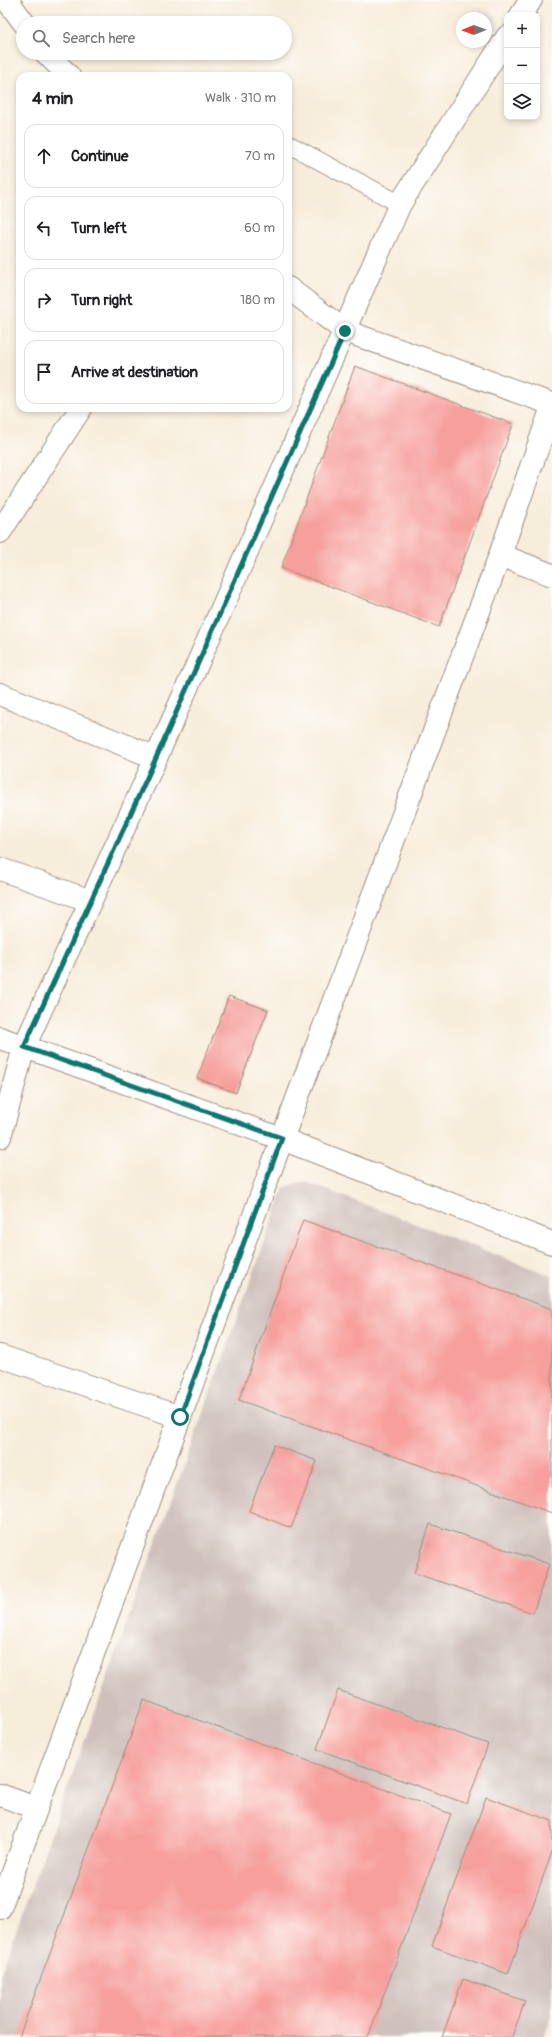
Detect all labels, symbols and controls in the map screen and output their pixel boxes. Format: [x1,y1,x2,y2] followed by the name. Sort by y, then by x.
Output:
[456,12,492,48] north arrow
[504,12,540,120] map controls
[504,12,540,48] button: +
[16,16,292,60] search box
[30,27,52,49] icon: search
[62,29,135,48] text: Search here
[504,48,540,84] button: −
[504,84,540,120] button: layers
[32,88,73,109] text: 4 min
[205,90,276,106] text: Walk · 310 m
[33,145,55,167] icon: ahead
[71,147,129,166] text: Continue
[245,148,275,164] text: 70 m
[33,217,55,239] icon: left
[71,219,127,238] text: Turn left
[244,220,275,236] text: 60 m
[33,289,55,311] icon: right
[71,291,132,310] text: Turn right
[240,292,275,308] text: 180 m
[336,322,354,340] route end
[33,361,55,383] icon: arrive
[71,363,198,382] text: Arrive at destination
[171,1408,189,1426] route start

